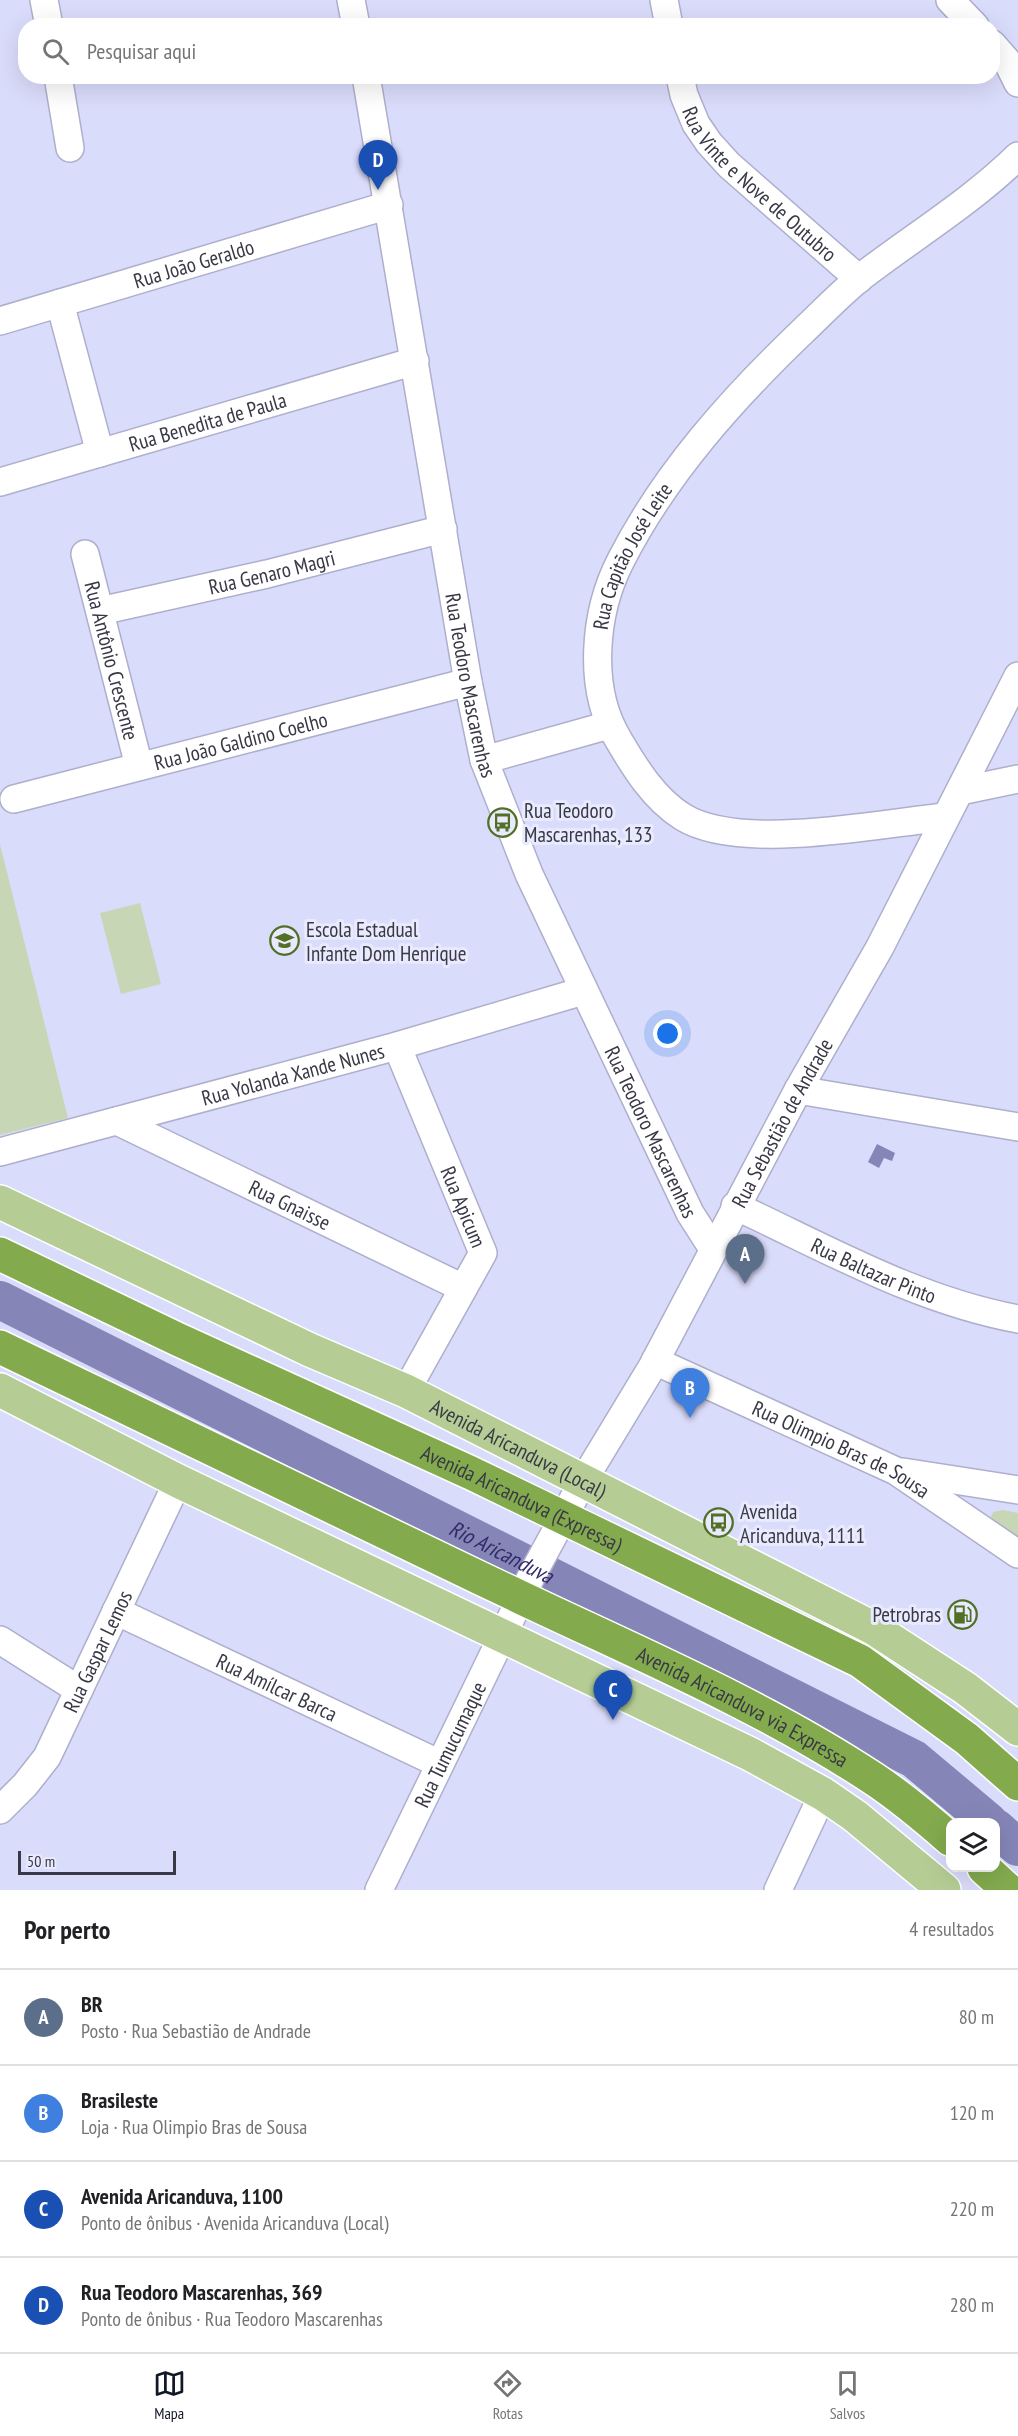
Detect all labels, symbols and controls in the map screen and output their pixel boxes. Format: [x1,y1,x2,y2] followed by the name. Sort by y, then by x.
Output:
[18,18,1000,84] search box
[39,35,72,68] icon: search
[87,37,196,65] text: Pesquisar aqui
[677,102,843,267] street label: Rua Vinte e Nove de Outubro
[358,140,398,190] pin: D
[130,233,257,294] street label: Rua João Geraldo
[125,386,289,457] street label: Rua Benedita de Paula
[586,477,678,631] street label: Rua Capitão José Leite
[206,544,338,600] street label: Rua Genaro Magri
[79,578,145,743] street label: Rua Antônio Crescente
[440,591,503,781] street label: Rua Teodoro Mascarenhas
[151,705,330,776] street label: Rua João Galdino Coelho
[524,797,652,848] place label: Rua Teodoro Mascarenhas, 133
[487,806,519,838] bus stop icon: Rua Teodoro Mascarenhas, 133
[306,916,466,967] place label: Escola Estadual Infante Dom Henrique
[269,925,301,957] school or university icon: Escola Estadual Infante Dom Henrique
[653,1019,682,1048] your location
[725,1033,838,1212] street label: Rua Sebastião de Andrade
[198,1037,387,1111] street label: Rua Yolanda Xande Nunes
[599,1041,704,1222] street label: Rua Teodoro Mascarenhas
[435,1162,493,1251] street label: Rua Apicum
[245,1173,335,1236] street label: Rua Gnaisse
[807,1231,940,1309] street label: Rua Baltazar Pinto
[726,1234,764,1284] pin: A
[670,1368,710,1418] pin: B
[426,1392,611,1504] street label: Avenida Aricanduva (Local)
[748,1394,935,1504] street label: Rua Olimpio Bras de Sousa
[417,1439,627,1558] street label: Avenida Aricanduva (Expressa)
[740,1498,865,1549] place label: Avenida Aricanduva, 1111
[703,1507,735,1539] bus stop icon: Avenida Aricanduva, 1111
[445,1514,559,1590] water label: Rio Aricanduva
[57,1586,138,1717] street label: Rua Gaspar Lemos
[946,1598,978,1630] fuel station icon: Petrobras
[872,1601,941,1628] place label: Petrobras
[632,1640,854,1773] street label: Avenida Aricanduva via Expressa
[212,1647,342,1727] street label: Rua Amílcar Barca
[594,1670,632,1720] pin: C
[408,1677,492,1812] street label: Rua Tumucumaque
[946,1818,1000,1872] map controls
[946,1818,1000,1872] button: layers
[18,1848,176,1876] scale bar
[27,1851,55,1871] text: 50 m
[24,1913,110,1946] text: Por perto
[909,1916,994,1942] text: 4 resultados
[81,1990,103,2018] text: BR
[38,2004,49,2030] text: A
[959,2004,994,2030] text: 80 m
[81,2018,311,2044] text: Posto · Rua Sebastião de Andrade
[81,2086,158,2114] text: Brasileste
[39,2100,48,2126] text: B
[950,2100,994,2126] text: 120 m
[81,2114,307,2140] text: Loja · Rua Olimpio Bras de Sousa
[81,2182,283,2210] text: Avenida Aricanduva, 1100
[39,2196,48,2222] text: C
[950,2196,994,2222] text: 220 m
[81,2210,388,2236] text: Ponto de ônibus · Avenida Aricanduva (Local)
[81,2278,323,2306] text: Rua Teodoro Mascarenhas, 369
[38,2292,49,2318] text: D
[950,2292,994,2318] text: 280 m
[81,2306,383,2332] text: Ponto de ônibus · Rua Teodoro Mascarenhas
[153,2367,186,2423] tab: Mapa
[491,2367,524,2423] tab: Rotas
[830,2367,865,2423] tab: Salvos

